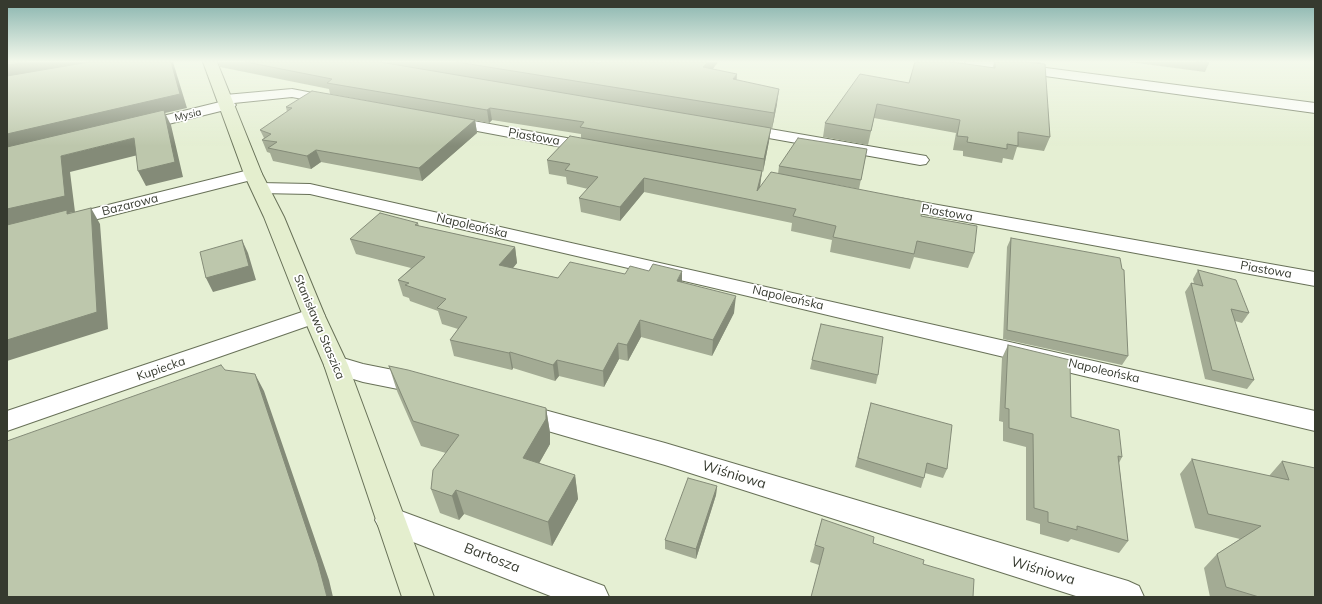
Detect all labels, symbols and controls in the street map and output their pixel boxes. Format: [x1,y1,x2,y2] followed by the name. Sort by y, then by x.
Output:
[173,106,203,124] street label: Mysia
[507,125,561,149] street label: Piastowa
[100,191,160,219] street label: Bazarowa
[920,201,974,225] street label: Piastowa
[435,211,509,241] street label: Napoleońska
[1239,258,1293,282] street label: Piastowa
[290,273,348,381] street label: Stanisława Staszica
[751,283,825,313] street label: Napoleońska
[135,354,187,384] street label: Kupiecka
[1067,356,1141,386] street label: Napoleońska
[700,457,768,493] street label: Wiśniowa
[462,540,522,576] street label: Bartosza
[1009,553,1077,589] street label: Wiśniowa

